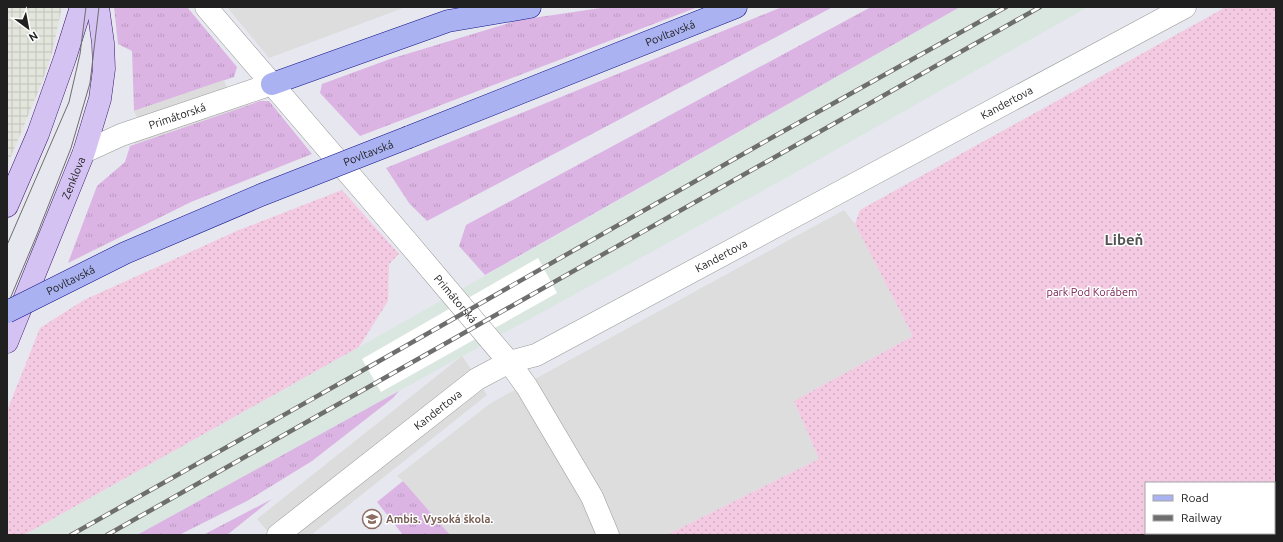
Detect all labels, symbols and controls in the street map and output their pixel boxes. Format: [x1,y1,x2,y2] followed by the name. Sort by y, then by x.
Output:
[8,8,48,48] north arrow
[644,18,697,48] street label: Povltavská
[27,29,40,44] text: N
[979,84,1035,121] street label: Kandertova
[147,101,207,131] street label: Primátorská
[342,138,395,168] street label: Povltavská
[60,155,87,201] street label: Zenklova
[1105,231,1143,248] district label: Libeň
[693,237,749,275] street label: Kandertova
[44,263,97,297] street label: Povltavská
[432,272,479,325] street label: Primátorská
[1047,286,1137,298] park label: park Pod Korábem
[412,387,464,432] street label: Kandertova
[1145,482,1275,534] legend
[1181,491,1209,504] text: Road
[361,508,383,530] school or university icon: Ambis. Vysoká škola.
[1181,511,1222,524] text: Railway
[386,513,493,525] place label: Ambis. Vysoká škola.

